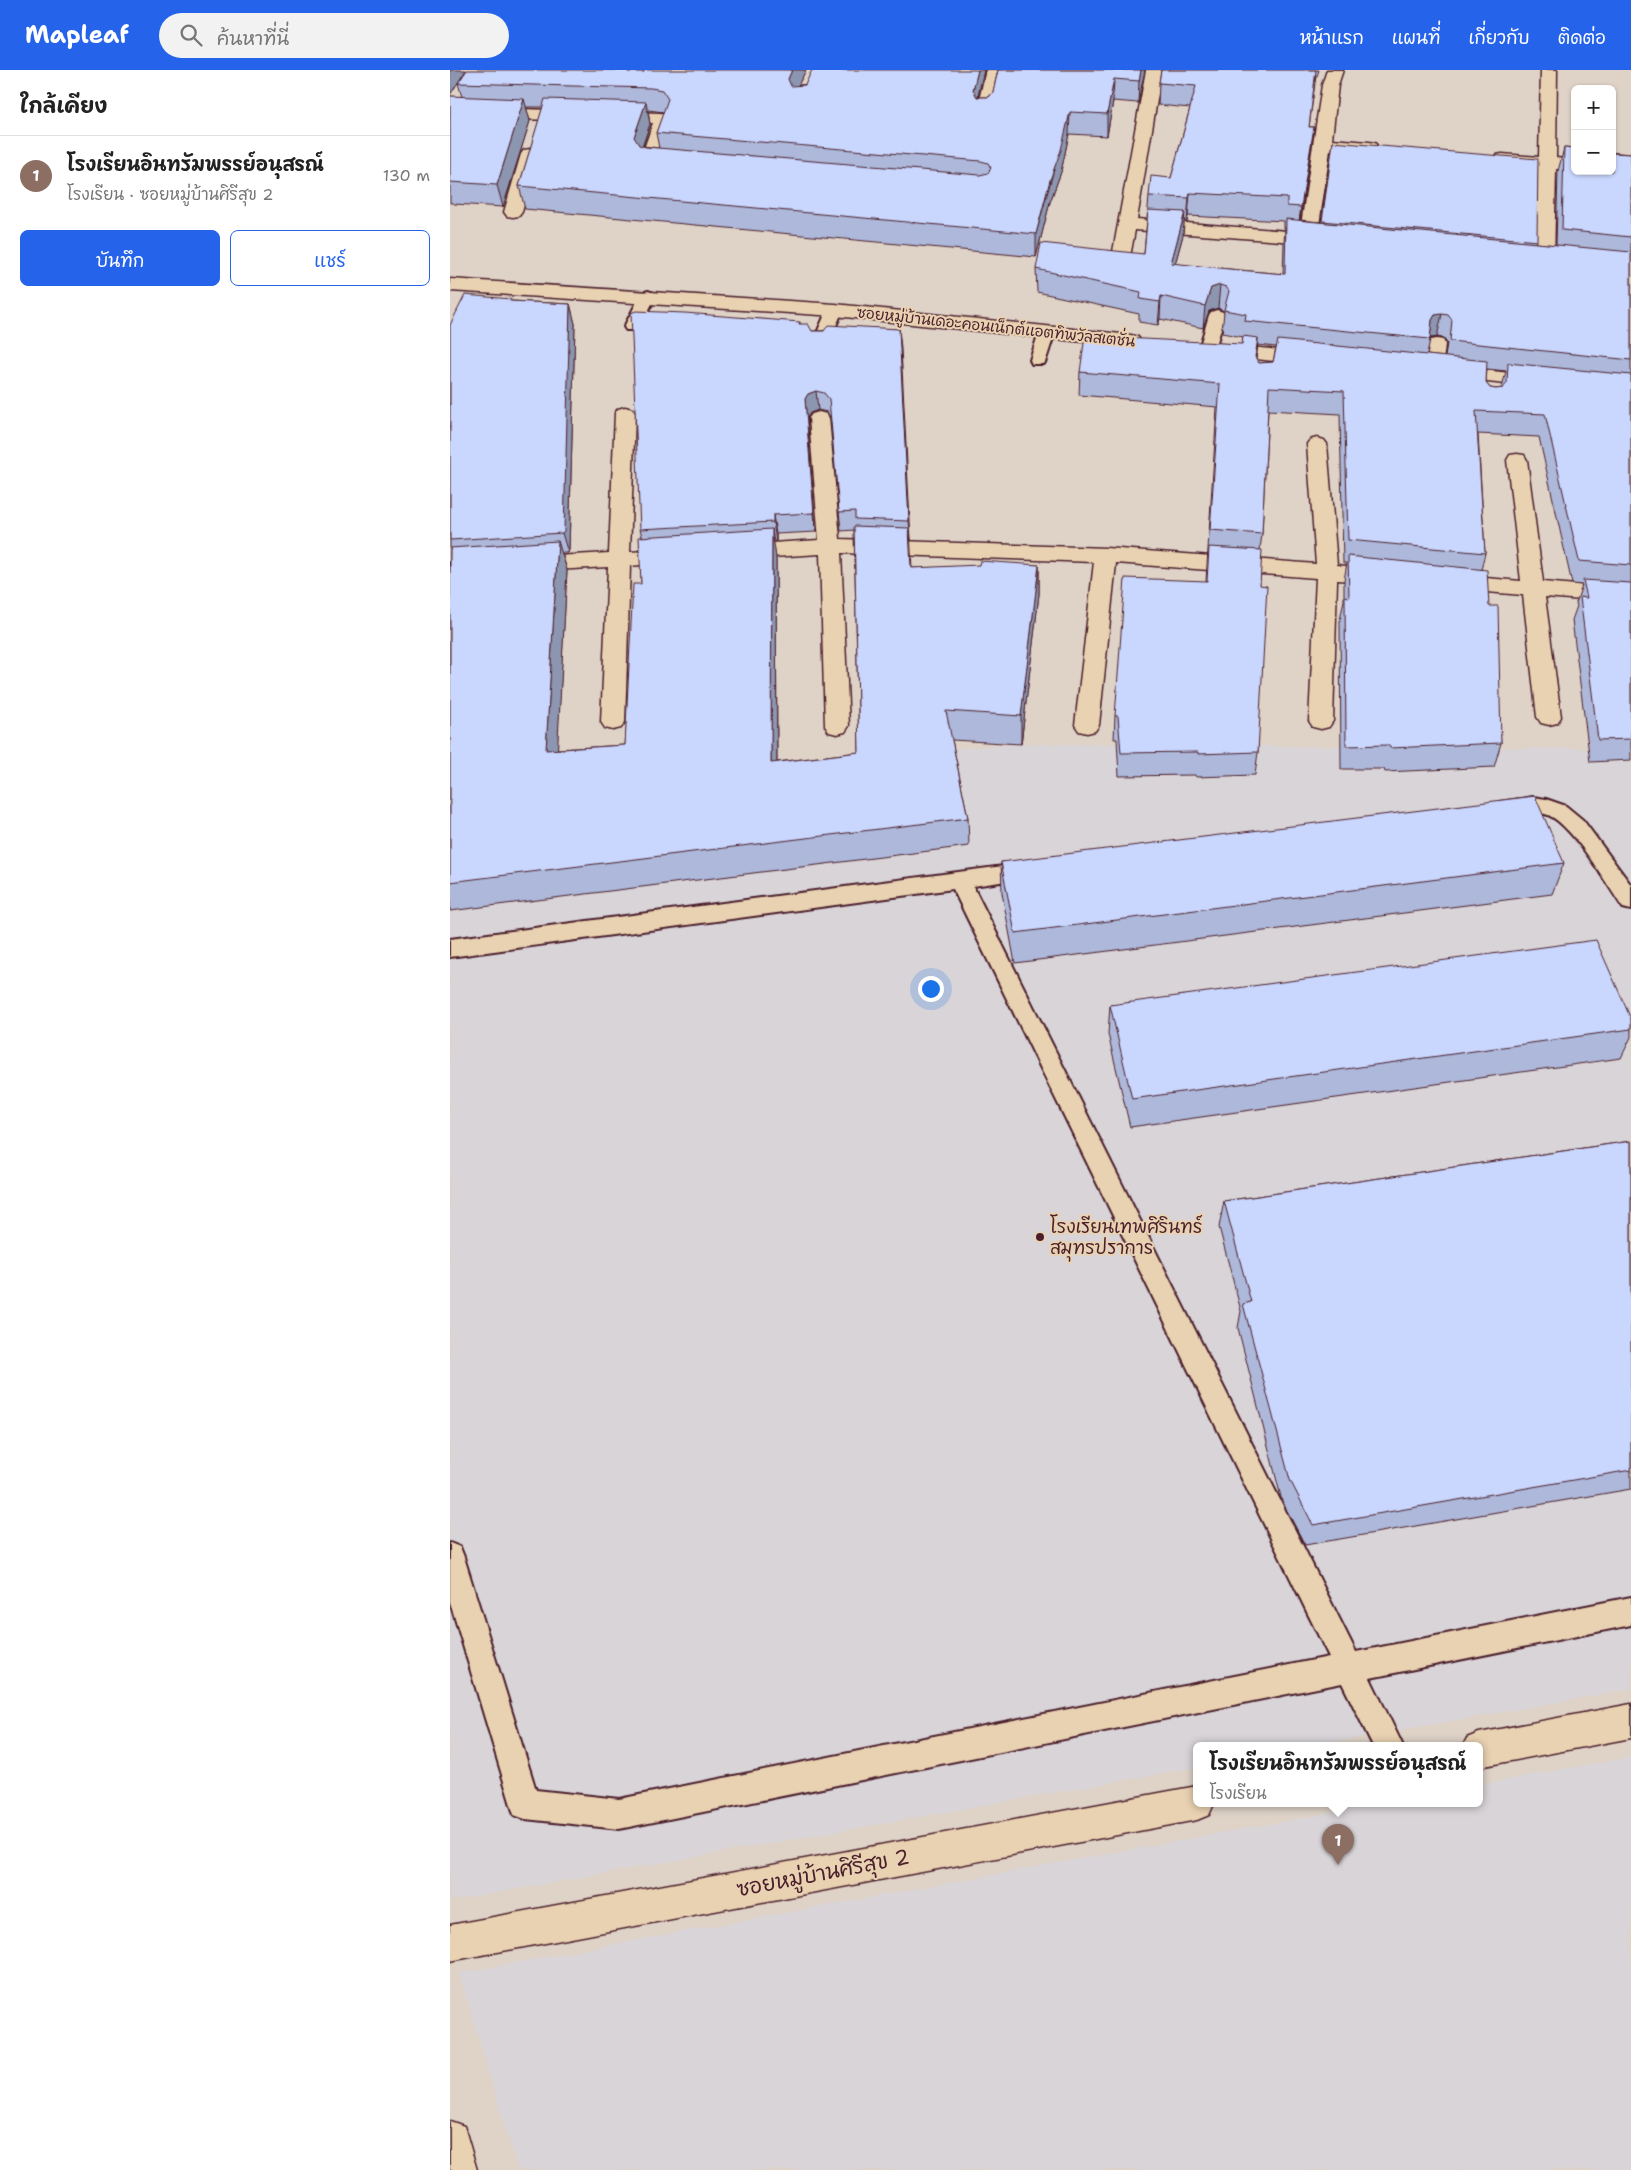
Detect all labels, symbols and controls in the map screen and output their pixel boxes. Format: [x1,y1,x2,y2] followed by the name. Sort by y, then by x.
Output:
[159,13,509,58] search box
[25,19,129,51] text: Mapleaf
[177,21,205,49] icon: search
[217,26,289,51] text: ค้นหาที่นี่
[1300,26,1364,50] text: หน้าแรก
[1392,26,1440,50] text: แผนที่
[1468,26,1530,50] text: เกี่ยวกับ
[1558,26,1606,50] text: ติดต่อ
[1571,85,1616,175] map controls
[1571,85,1616,130] button: +
[20,92,107,120] text: ใกล้เคียง
[1571,130,1616,175] button: −
[67,152,324,177] text: โรงเรียนอินทรัมพรรย์อนุสรณ์
[32,165,40,186] text: 1
[383,165,430,186] text: 130 m
[67,184,273,205] text: โรงเรียน · ซอยหมู่บ้านศิรีสุข 2
[20,230,220,286] button: บันทึก
[230,230,430,286] button: แชร์
[856,299,1137,353] street label: ซอยหมู่บ้านเดอะคอนเน็กต์แอตทิพวัลสเตชั่น
[918,976,944,1002] your location
[1050,1214,1203,1262] place label: โรงเรียนเทพศิรินทร์ สมุทรปราการ
[1034,1231,1046,1243] marker: โรงเรียนเทพศิรินทร์ สมุทรปราการ
[1193,1742,1483,1807] popup
[1210,1751,1466,1776] text: โรงเรียนอินทรัมพรรย์อนุสรณ์
[1210,1783,1267,1804] text: โรงเรียน
[1322,1824,1354,1865] pin: 1
[734,1843,912,1905] street label: ซอยหมู่บ้านศิรีสุข 2

